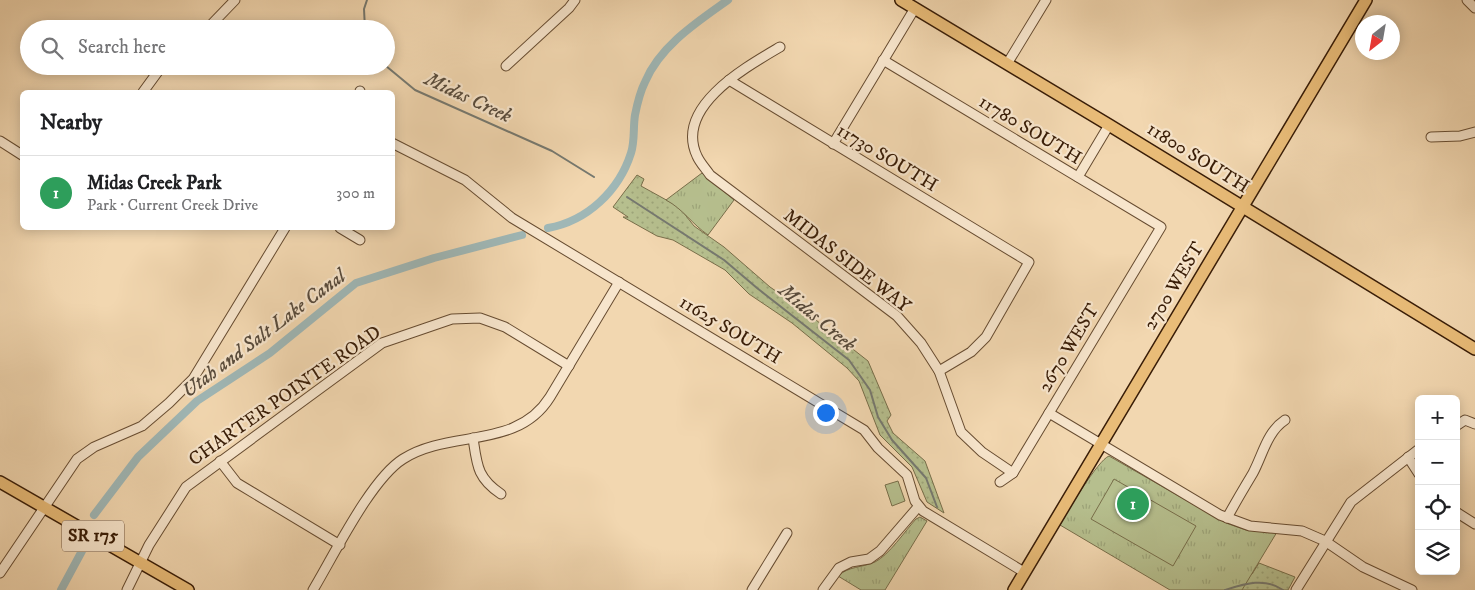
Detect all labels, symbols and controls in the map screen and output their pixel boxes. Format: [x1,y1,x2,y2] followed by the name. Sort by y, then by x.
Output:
[1355,15,1400,60] north arrow
[20,20,395,75] search box
[38,34,66,62] icon: search
[78,36,166,59] text: Search here
[419,66,516,129] water label: Midas Creek
[974,90,1086,170] street label: 11780 SOUTH
[40,110,102,136] text: Nearby
[1143,117,1253,199] street label: 11800 SOUTH
[832,119,942,197] street label: 11730 SOUTH
[87,172,222,195] text: Midas Creek Park
[53,183,59,203] text: 1
[336,183,375,203] text: 300 m
[87,195,258,215] text: Park · Current Creek Drive
[779,204,916,318] street label: MIDAS SIDE WAY
[1139,237,1210,334] street label: 2700 WEST
[177,263,352,404] water label: Utah and Salt Lake Canal
[772,277,861,358] water label: Midas Creek
[675,291,785,369] street label: 11625 SOUTH
[1034,299,1105,396] street label: 2670 WEST
[184,321,386,471] street label: CHARTER POINTE ROAD
[1415,395,1460,575] map controls
[1415,395,1460,440] button: +
[813,400,839,426] your location
[1415,440,1460,485] button: −
[1117,485,1149,523] pin: 1
[1415,485,1460,530] button: locate
[62,520,124,552] road number: SR 175
[1415,530,1460,575] button: layers

